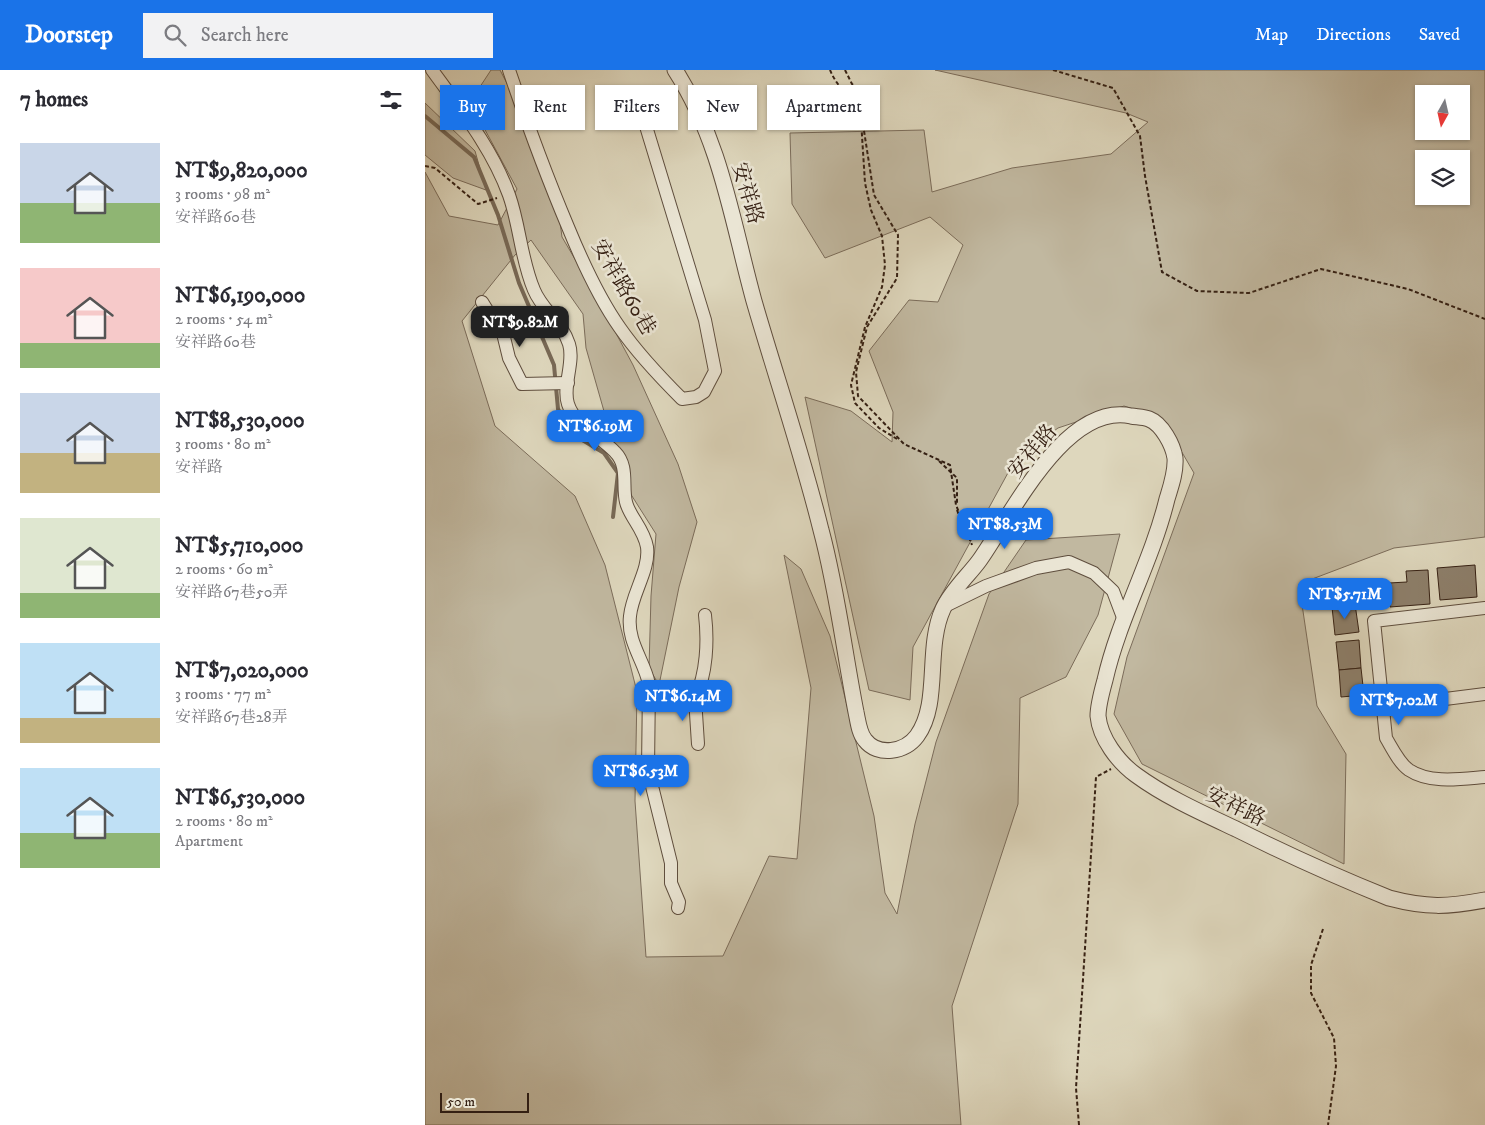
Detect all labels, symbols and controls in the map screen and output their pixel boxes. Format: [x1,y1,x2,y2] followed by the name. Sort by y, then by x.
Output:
[143,13,493,58] search box
[25,20,113,50] text: Doorstep
[161,21,189,49] icon: search
[201,24,289,47] text: Search here
[1255,24,1288,46] text: Map
[1316,24,1391,46] text: Directions
[1419,24,1460,46] text: Saved
[440,85,505,130] chip: Buy
[515,85,585,130] chip: Rent
[595,85,678,130] chip: Filters
[688,85,757,130] chip: New
[767,85,880,130] chip: Apartment
[1415,85,1470,140] north arrow
[1415,85,1470,205] map controls
[377,86,405,114] icon: filters
[20,87,88,113] text: 7 homes
[1415,150,1470,205] button: layers
[175,158,307,184] text: NT$9,820,000
[726,159,768,227] street label: 安祥路
[60,163,120,223] icon: home
[175,184,270,204] text: 3 rooms · 98 m²
[175,207,256,227] text: 安祥路60巷
[585,235,661,340] street label: 安祥路60巷
[175,283,305,309] text: NT$6,190,000
[60,288,120,348] icon: home
[468,306,572,348] pin: NT$9.82M
[175,309,272,329] text: 2 rooms · 54 m²
[482,312,558,332] text: NT$9.82M
[175,332,256,352] text: 安祥路60巷
[175,408,305,434] text: NT$8,530,000
[543,410,647,452] pin: NT$6.19M
[60,413,120,473] icon: home
[558,416,632,436] text: NT$6.19M
[1003,419,1063,484] street label: 安祥路
[175,434,271,454] text: 3 rooms · 80 m²
[175,457,223,477] text: 安祥路
[953,508,1057,550] pin: NT$8.53M
[968,514,1042,534] text: NT$8.53M
[175,533,303,559] text: NT$5,710,000
[60,538,120,598] icon: home
[175,559,273,579] text: 2 rooms · 60 m²
[1293,578,1397,620] pin: NT$5.71M
[175,582,288,602] text: 安祥路67巷50弄
[1308,584,1382,604] text: NT$5.71M
[175,658,309,684] text: NT$7,020,000
[60,663,120,723] icon: home
[631,680,735,722] pin: NT$6.14M
[175,684,271,704] text: 3 rooms · 77 m²
[1347,684,1451,726] pin: NT$7.02M
[645,686,721,706] text: NT$6.14M
[1360,690,1438,710] text: NT$7.02M
[175,707,288,727] text: 安祥路67巷28弄
[589,754,693,797] pin: NT$6.53M
[604,761,678,781] text: NT$6.53M
[1202,781,1270,832] street label: 安祥路
[175,785,305,811] text: NT$6,530,000
[60,788,120,848] icon: home
[175,811,273,831] text: 2 rooms · 80 m²
[175,831,243,851] text: Apartment
[440,1090,529,1113] scale bar
[447,1093,475,1111] text: 50 m

